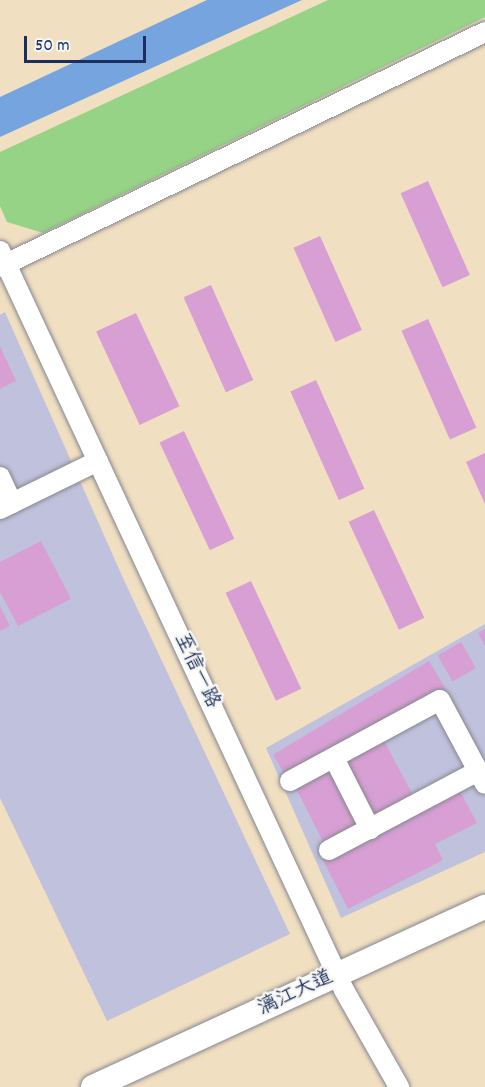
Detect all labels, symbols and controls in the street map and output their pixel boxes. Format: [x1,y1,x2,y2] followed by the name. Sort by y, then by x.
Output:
[27,24,148,62] scale bar
[35,34,70,59] text: 50 m
[168,630,224,712] street label: 至信一路
[255,966,337,1022] street label: 漓江大道

